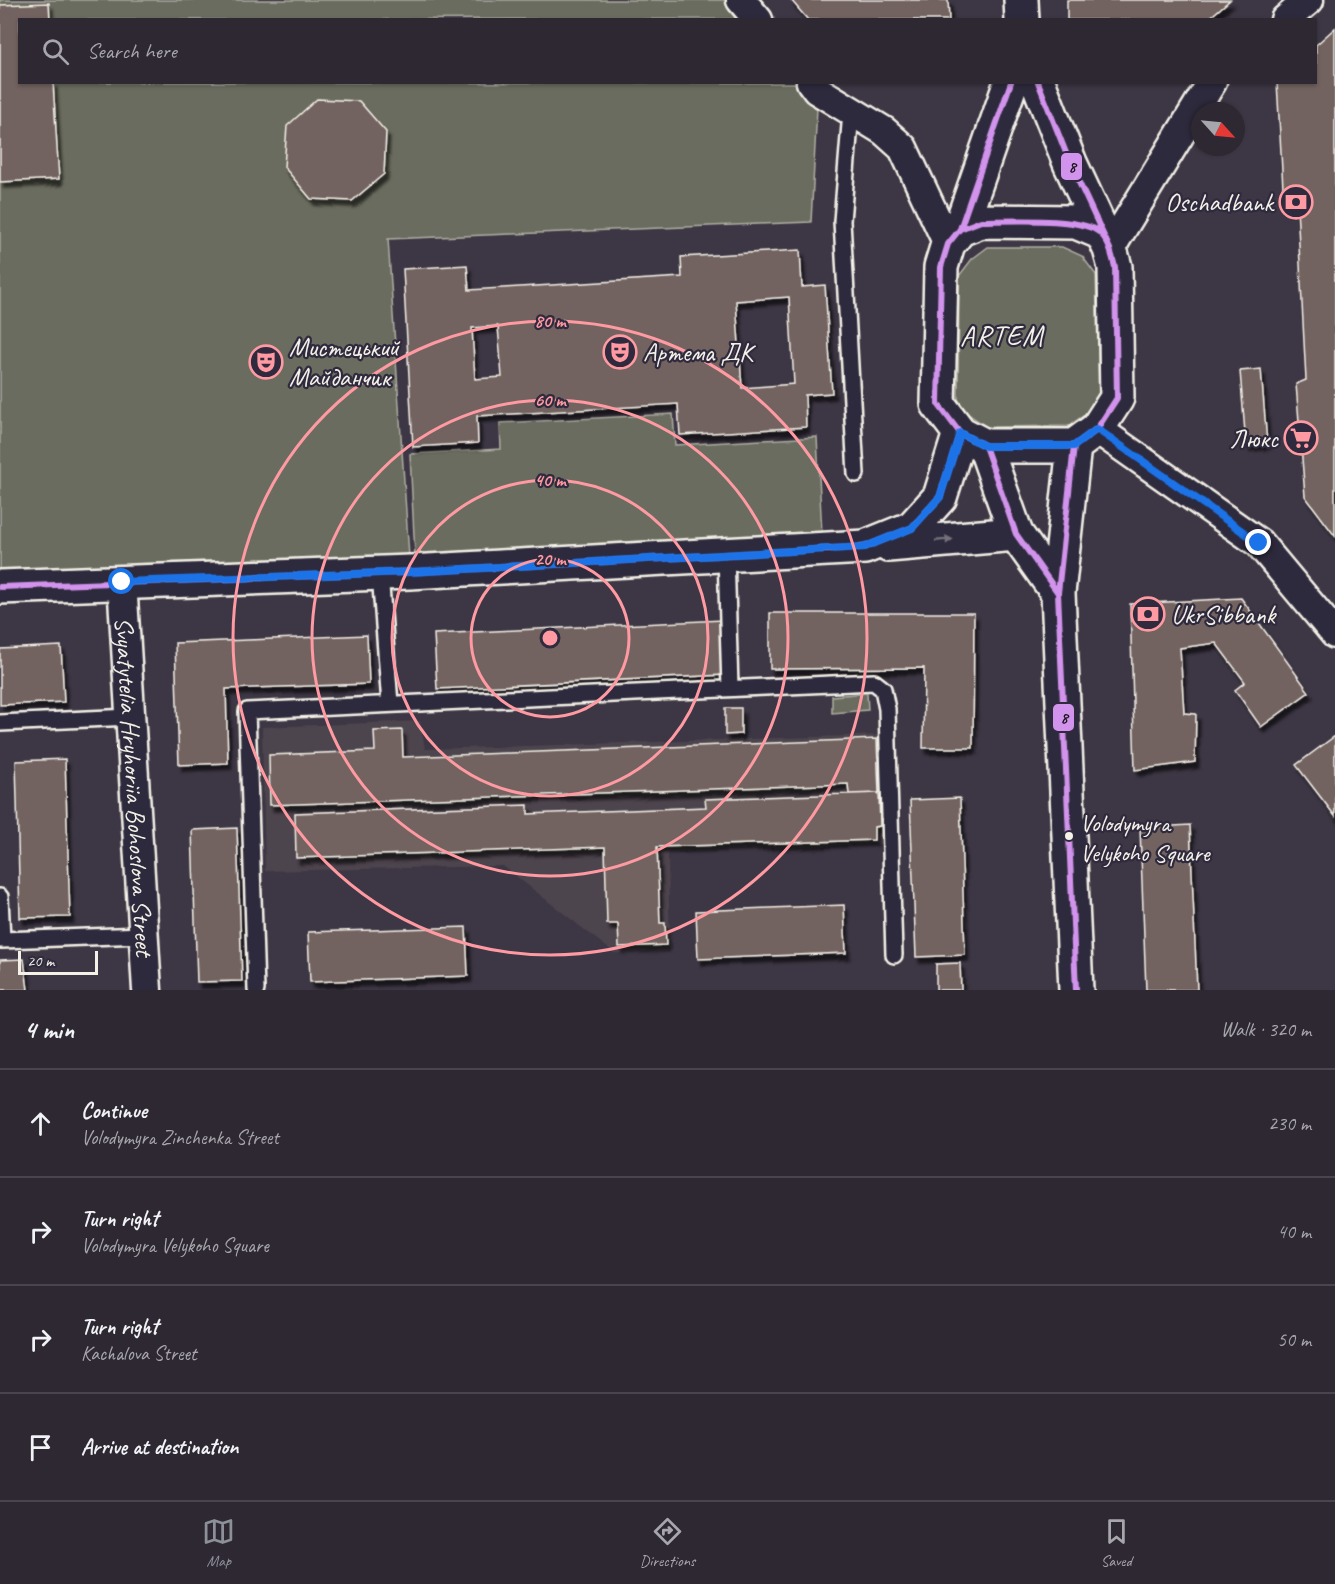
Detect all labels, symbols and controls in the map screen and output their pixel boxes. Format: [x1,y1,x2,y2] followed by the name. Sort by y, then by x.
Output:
[18,18,1317,84] search box
[39,35,72,68] icon: search
[87,37,177,65] text: Search here
[1191,102,1245,156] north arrow
[1060,152,1083,181] line badge: 8
[1068,157,1077,177] text: 8
[1278,184,1314,220] bank icon: Oschadbank
[1166,186,1275,219] place label: Oschadbank
[535,310,567,332] text: 80 m
[960,318,1045,353] district label: ARTEM
[289,331,401,394] place label: Мистецький Майданчик
[602,334,638,370] theatre icon: Артема ДК
[643,336,756,369] place label: Артема ДК
[248,344,284,380] theatre icon: Мистецький Майданчик
[534,389,567,411] text: 60 m
[1283,420,1319,456] supermarket icon: Люкс
[1230,422,1279,455] place label: Люкс
[535,469,567,491] text: 40 m
[1245,529,1271,555] route end
[935,535,954,545] one-way arrow
[535,548,567,570] text: 20 m
[108,568,134,594] route start
[1130,596,1166,632] bank icon: UkrSibbank
[1171,598,1278,631] place label: UkrSibbank
[107,616,161,960] street label: Svyatytelia Hryhoriia Bohoslova Street
[540,628,560,648] centre of rings
[1052,703,1075,732] line badge: 8
[1060,708,1069,728] text: 8
[1080,808,1212,868] place label: Volodymyra Velykoho Square
[1063,830,1075,842] marker: Volodymyra Velykoho Square
[18,948,98,976] scale bar
[27,951,54,971] text: 20 m
[24,1013,74,1046] text: 4 min
[1221,1017,1311,1042] text: Walk · 320 m
[81,1097,147,1125] text: Continue
[24,1107,57,1140] icon: ahead
[1268,1111,1311,1136] text: 230 m
[81,1125,279,1150] text: Volodymyra Zinchenka Street
[81,1205,158,1233] text: Turn right
[24,1215,57,1248] icon: right
[1277,1219,1311,1244] text: 40 m
[81,1233,269,1258] text: Volodymyra Velykoho Square
[81,1313,158,1341] text: Turn right
[24,1323,57,1356] icon: right
[1277,1327,1311,1352] text: 50 m
[81,1341,197,1366] text: Kachalova Street
[24,1431,57,1464] icon: arrive
[81,1433,238,1461] text: Arrive at destination
[202,1515,235,1571] tab: Map
[640,1515,695,1571] tab: Directions
[1100,1515,1133,1571] tab: Saved

